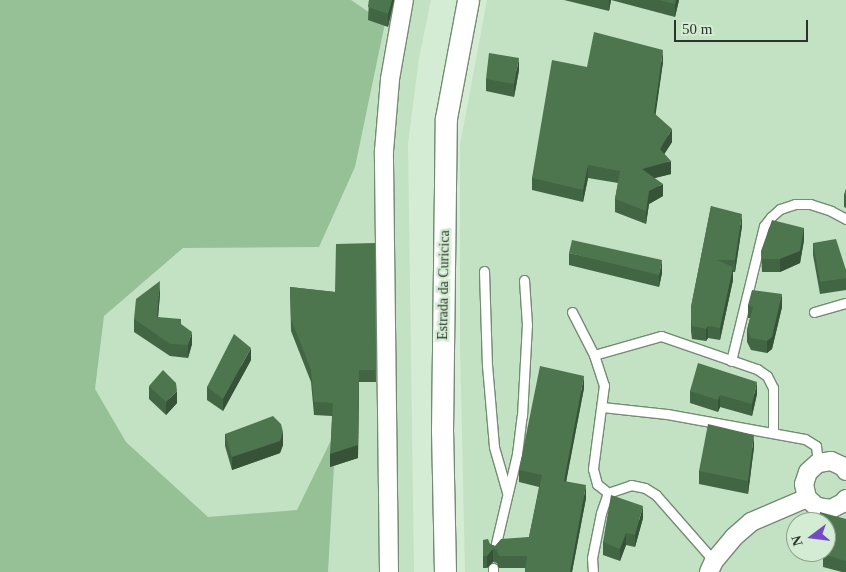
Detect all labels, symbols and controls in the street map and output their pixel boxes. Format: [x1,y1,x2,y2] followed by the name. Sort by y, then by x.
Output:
[676,10,810,42] scale bar
[682,21,712,37] text: 50 m
[435,230,453,340] street label: Estrada da Curicica
[786,512,836,562] north arrow
[788,534,806,548] text: N

